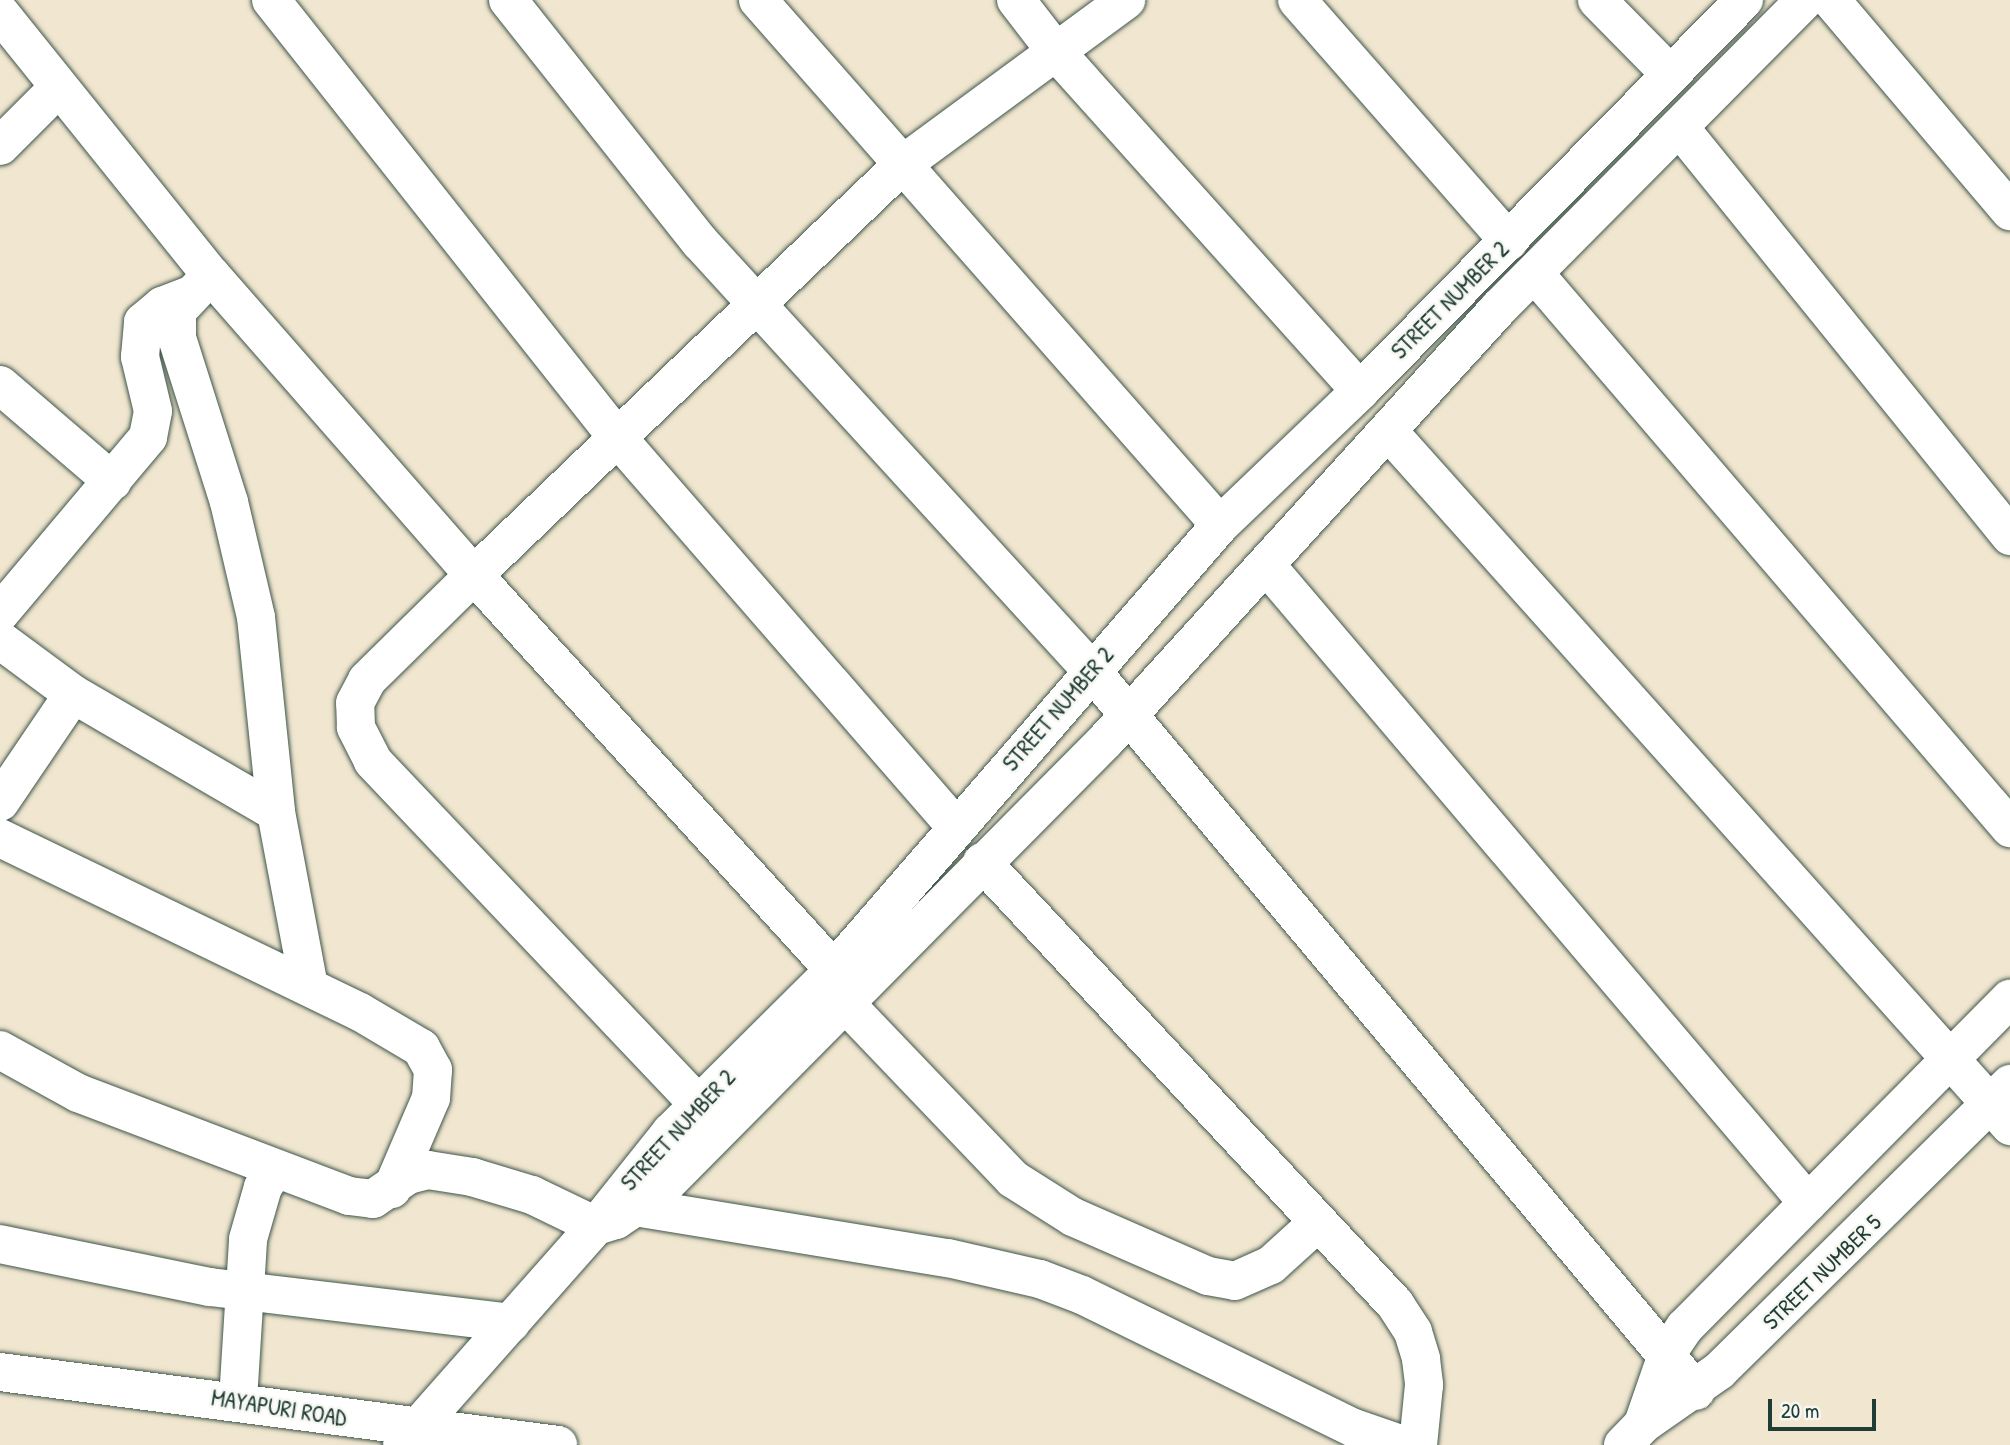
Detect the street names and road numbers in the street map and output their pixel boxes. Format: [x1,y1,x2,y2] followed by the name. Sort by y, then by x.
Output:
[1385,235,1515,365] street label: STREET NUMBER 2
[997,641,1119,777] street label: STREET NUMBER 2
[615,1064,741,1196] street label: STREET NUMBER 2
[1757,1209,1887,1335] street label: STREET NUMBER 5
[209,1384,349,1432] street label: MAYAPURI ROAD

